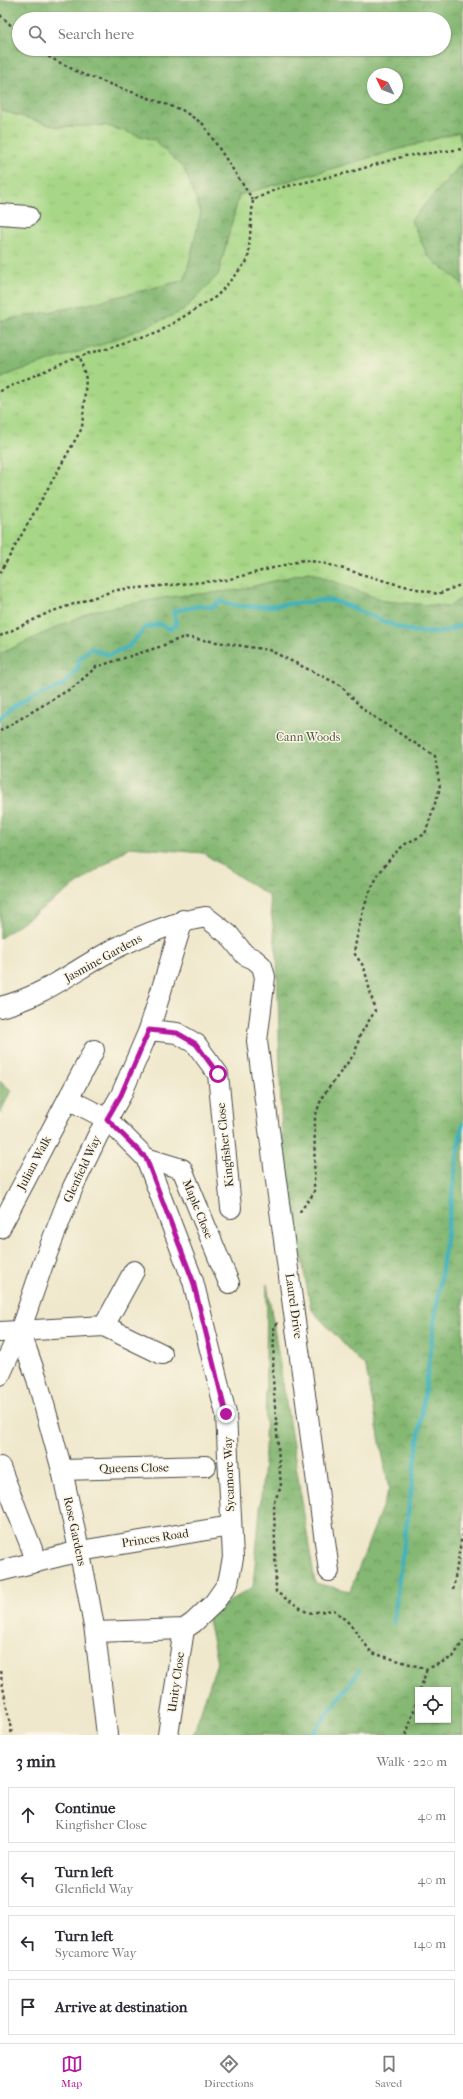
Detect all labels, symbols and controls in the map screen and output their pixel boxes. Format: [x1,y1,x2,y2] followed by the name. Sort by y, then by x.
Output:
[12,12,451,56] search box
[26,23,48,45] icon: search
[58,25,134,43] text: Search here
[367,68,403,104] north arrow
[276,730,341,744] park label: Cann Woods
[61,931,145,985] street label: Jasmine Gardens
[209,1065,227,1083] route start
[214,1102,236,1188] street label: Kingfisher Close
[13,1133,54,1193] street label: Julian Walk
[60,1133,104,1205] street label: Glenfield Way
[180,1177,216,1241] street label: Maple Close
[282,1272,306,1340] street label: Laurel Drive
[217,1405,235,1423] route end
[221,1436,237,1512] street label: Sycamore Way
[99,1460,169,1476] street label: Queens Close
[61,1495,89,1567] street label: Rose Gardens
[120,1526,190,1550] street label: Princes Road
[165,1651,187,1713] street label: Unity Close
[415,1687,451,1723] map controls
[415,1687,451,1723] button: locate
[16,1751,56,1771] text: 3 min
[376,1754,447,1769] text: Walk · 220 m
[55,1799,115,1817] text: Continue
[17,1804,39,1826] icon: ahead
[418,1808,446,1823] text: 40 m
[55,1817,147,1832] text: Kingfisher Close
[55,1863,113,1881] text: Turn left
[17,1868,39,1890] icon: left
[418,1872,446,1887] text: 40 m
[55,1881,133,1896] text: Glenfield Way
[55,1927,113,1945] text: Turn left
[17,1932,39,1954] icon: left
[413,1936,446,1951] text: 140 m
[55,1945,136,1960] text: Sycamore Way
[17,1996,39,2018] icon: arrive
[55,1998,187,2016] text: Arrive at destination
[61,2053,83,2090] tab: Map
[204,2053,254,2090] tab: Directions
[375,2053,402,2090] tab: Saved

